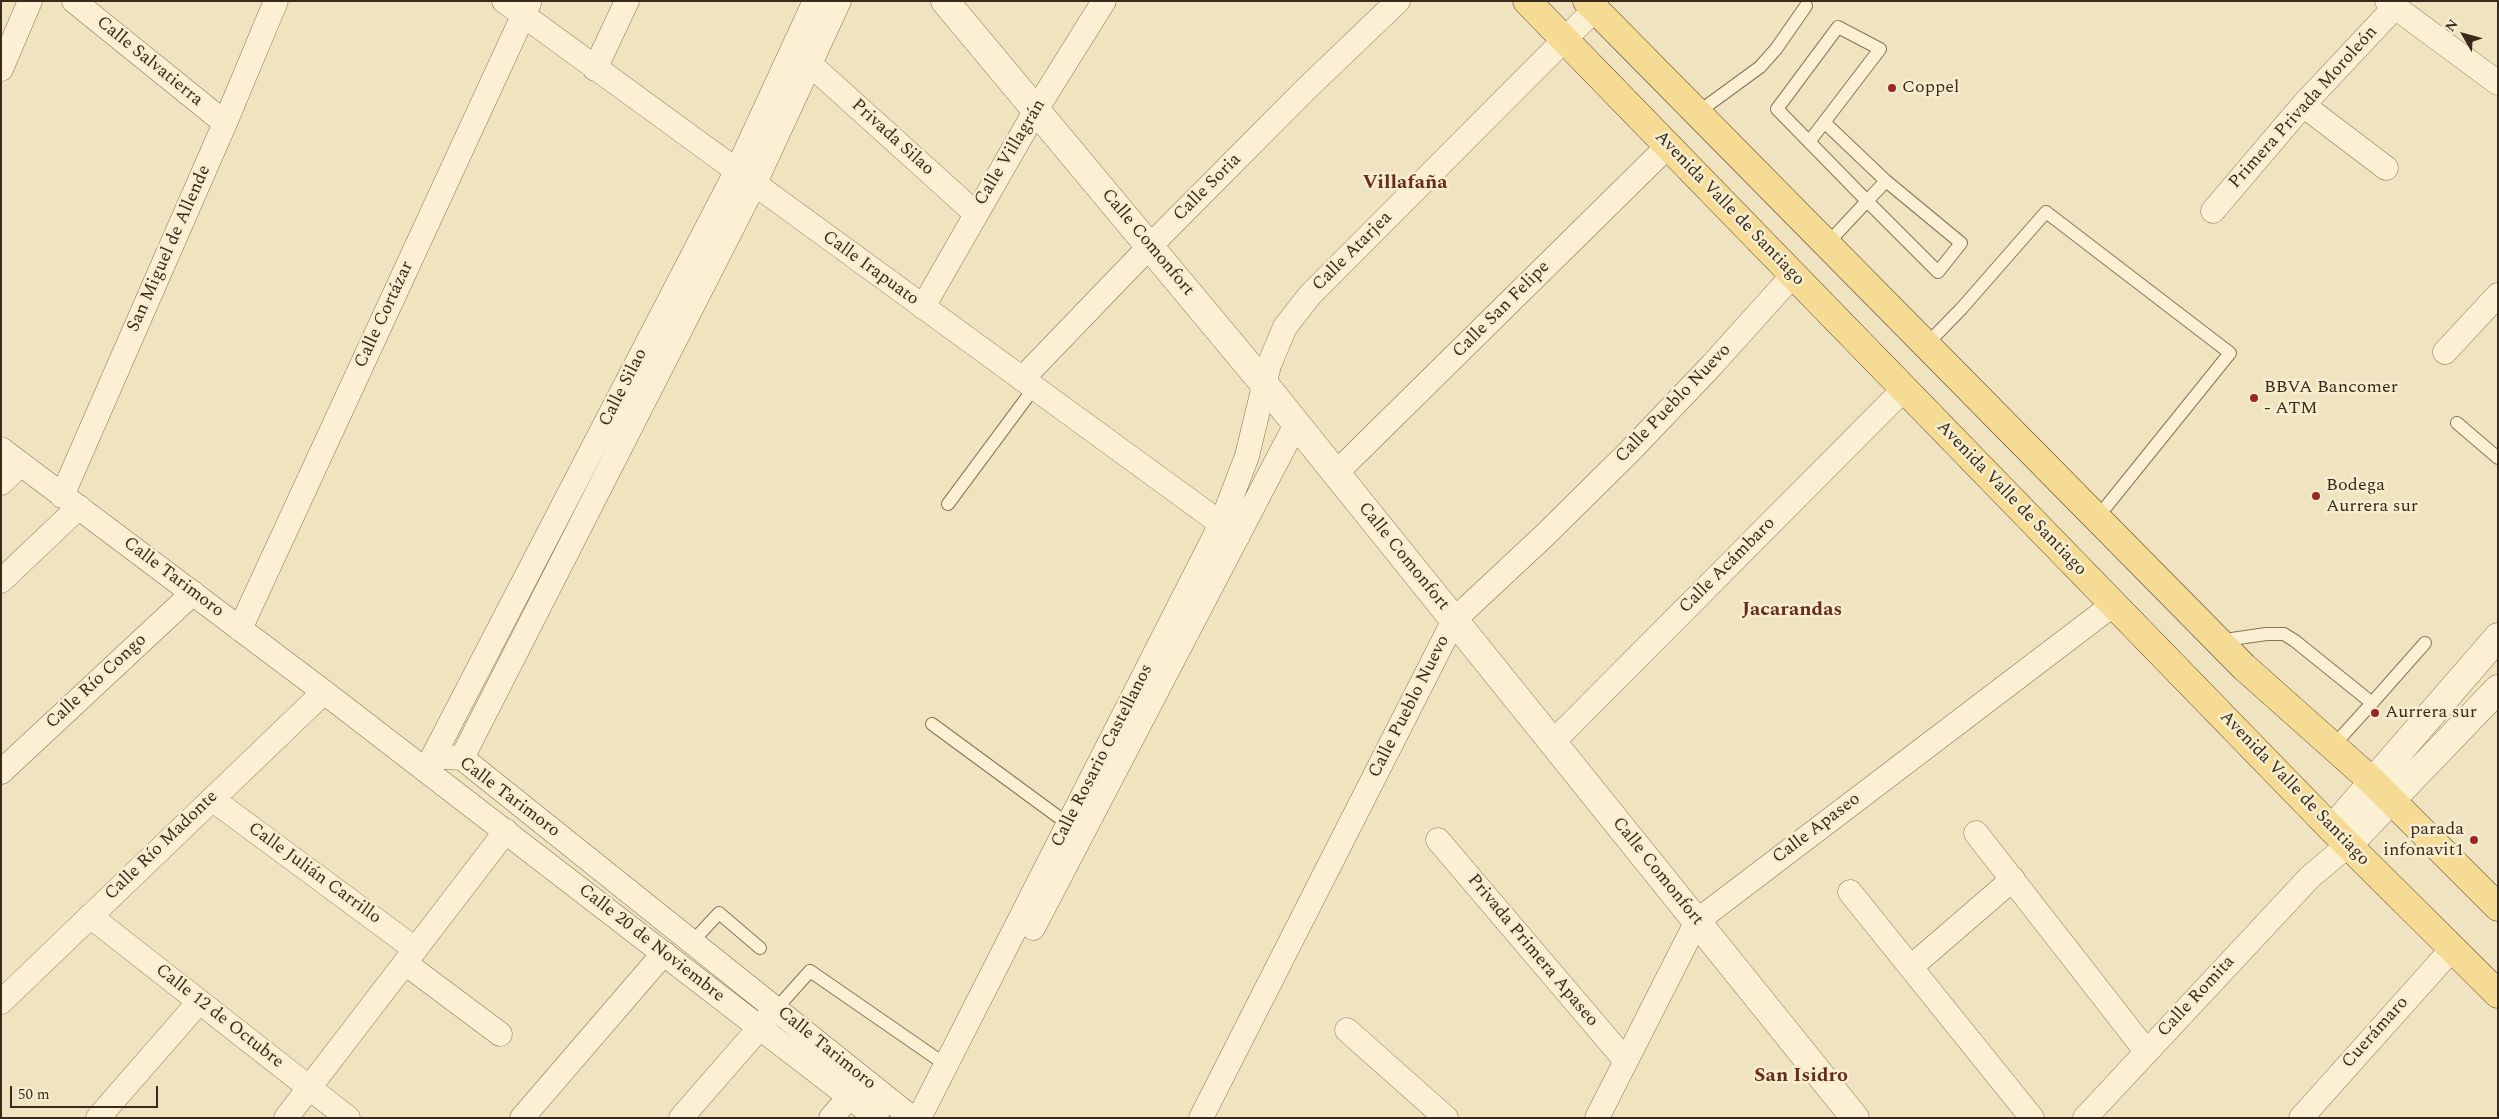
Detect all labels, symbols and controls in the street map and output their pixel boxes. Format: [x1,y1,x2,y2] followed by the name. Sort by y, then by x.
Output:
[2439,10,2489,60] north arrow
[91,12,207,112] street label: Calle Salvatierra
[2440,14,2464,36] text: N
[2225,22,2383,194] street label: Primera Privada Moroleón
[1902,77,1959,99] place label: Coppel
[1886,82,1898,94] marker: Coppel
[846,95,938,181] street label: Privada Silao
[971,96,1051,210] street label: Calle Villagrán
[1649,127,1809,291] street label: Avenida Valle de Santiago
[1170,150,1246,226] street label: Calle Soria
[123,162,217,336] street label: San Miguel de Allende
[1362,172,1448,196] district label: Villafaña
[1096,185,1198,301] street label: Calle Comonfort
[1309,208,1397,296] street label: Calle Atarjea
[818,227,922,311] street label: Calle Irapuato
[1449,257,1555,363] street label: Calle San Felipe
[351,258,419,372] street label: Calle Cortázar
[1612,340,1736,468] street label: Calle Pueblo Nuevo
[595,345,653,431] street label: Calle Silao
[2264,377,2398,419] place label: BBVA Bancomer - ATM
[2248,392,2260,404] marker: BBVA Bancomer - ATM
[1931,417,2091,581] street label: Avenida Valle de Santiago
[2326,475,2418,518] place label: Bodega Aurrera sur
[2310,490,2322,502] marker: Bodega Aurrera sur
[1353,498,1453,616] street label: Calle Comonfort
[1675,513,1781,619] street label: Calle Acámbaro
[118,533,228,623] street label: Calle Tarimoro
[1742,599,1842,623] district label: Jacarandas
[42,630,152,734] street label: Calle Río Congo
[1365,632,1455,782] street label: Calle Pueblo Nuevo
[1047,661,1159,851] street label: Calle Rosario Castellanos
[2385,702,2477,724] place label: Aurrera sur
[2214,707,2374,871] street label: Avenida Valle de Santiago
[2369,707,2381,719] marker: Aurrera sur
[454,753,564,843] street label: Calle Tarimoro
[101,787,223,905] street label: Calle Río Madonte
[1769,789,1865,869] street label: Calle Apaseo
[1607,813,1707,931] street label: Calle Comonfort
[243,818,385,930] street label: Calle Julián Carrillo
[2383,819,2464,862] place label: parada infonavit1
[2468,834,2480,846] marker: parada infonavit1
[1462,870,1602,1032] street label: Privada Primera Apaseo
[574,880,728,1008] street label: Calle 20 de Noviembre
[2154,952,2240,1042] street label: Calle Romita
[151,960,287,1074] street label: Calle 12 de Octubre
[2338,993,2414,1073] street label: Cuerámaro
[772,1003,880,1095] street label: Calle Tarimoro
[1754,1065,1848,1089] district label: San Isidro
[12,1076,160,1108] scale bar
[18,1083,50,1106] text: 50 m

